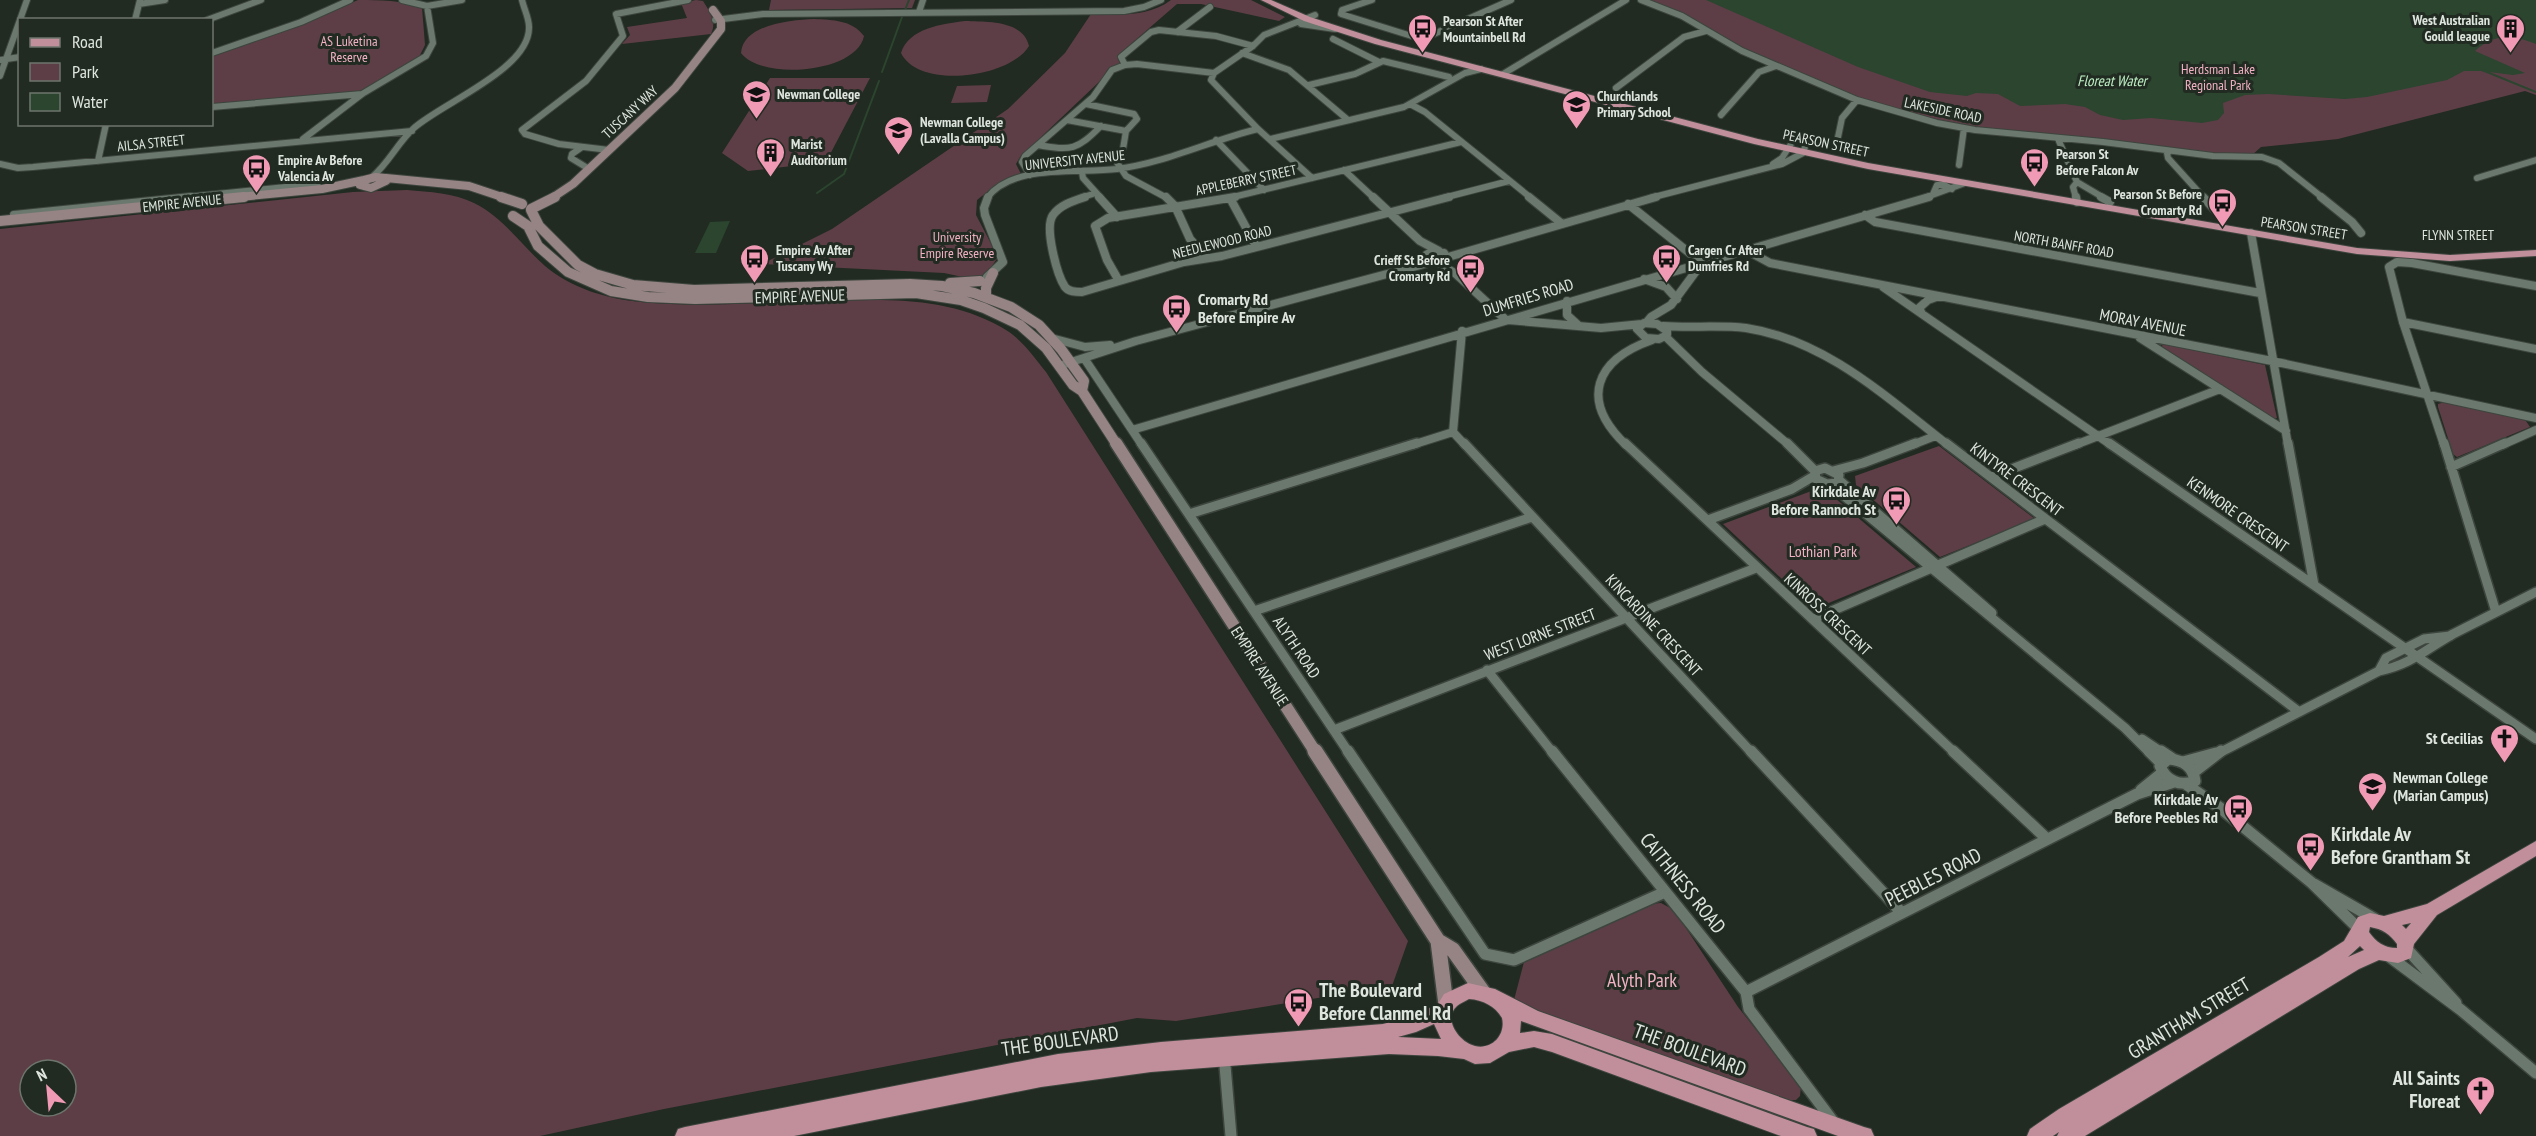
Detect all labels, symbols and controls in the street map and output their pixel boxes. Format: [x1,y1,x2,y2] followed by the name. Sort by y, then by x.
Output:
[2411,11,2490,45] place label: West Australian Gould league
[1443,12,1526,46] place label: Pearson St After Mountainbell Rd
[2495,12,2527,54] building icon: West Australian Gould league
[1406,13,1438,55] bus stop icon: Pearson St After Mountainbell Rd
[18,18,213,126] legend
[72,30,103,53] text: Road
[321,32,377,66] park label: AS Luketina Reserve
[72,60,99,83] text: Park
[2181,60,2255,94] park label: Herdsman Lake Regional Park
[2077,71,2149,90] water label: Floreat Water
[740,78,772,120] school or university icon: Newman College
[598,81,662,142] street label: TUSCANY WAY
[777,85,860,103] place label: Newman College
[1597,87,1672,121] place label: Churchlands Primary School
[1560,88,1592,130] school or university icon: Churchlands Primary School
[72,90,108,113] text: Water
[1903,93,1983,127] street label: LAKESIDE ROAD
[920,113,1005,147] place label: Newman College (Lavalla Campus)
[883,114,915,156] school or university icon: Newman College (Lavalla Campus)
[1782,125,1871,161] street label: PEARSON STREET
[116,130,187,156] street label: AILSA STREET
[790,135,847,169] place label: Marist Auditorium
[754,136,786,178] building icon: Marist Auditorium
[2056,145,2139,179] place label: Pearson St Before Falcon Av
[1024,146,1126,174] street label: UNIVERSITY AVENUE
[2019,146,2051,188] bus stop icon: Pearson St Before Falcon Av
[277,151,363,185] place label: Empire Av Before Valencia Av
[241,152,273,194] bus stop icon: Empire Av Before Valencia Av
[1194,160,1299,199] street label: APPLEBERRY STREET
[2114,185,2202,219] place label: Pearson St Before Cromarty Rd
[2207,186,2239,228] bus stop icon: Pearson St Before Cromarty Rd
[142,190,222,216] street label: EMPIRE AVENUE
[2260,212,2349,244] street label: PEARSON STREET
[1171,221,1273,263] street label: NEEDLEWOOD ROAD
[2013,226,2115,262] street label: NORTH BANFF ROAD
[2422,226,2495,244] street label: FLYNN STREET
[920,228,994,262] park label: University Empire Reserve
[776,241,853,275] place label: Empire Av After Tuscany Wy
[1688,241,1764,275] place label: Cargen Cr After Dumfries Rd
[739,242,771,284] bus stop icon: Empire Av After Tuscany Wy
[1651,242,1683,284] bus stop icon: Cargen Cr After Dumfries Rd
[1374,251,1450,285] place label: Crieff St Before Cromarty Rd
[1455,252,1487,294] bus stop icon: Crieff St Before Cromarty Rd
[1480,274,1576,320] street label: DUMFRIES ROAD
[754,284,846,308] street label: EMPIRE AVENUE
[1198,289,1296,327] place label: Cromarty Rd Before Empire Av
[1161,292,1193,334] bus stop icon: Cromarty Rd Before Empire Av
[2098,304,2188,340] street label: MORAY AVENUE
[1967,438,2067,520] street label: KINTYRE CRESCENT
[2184,472,2292,556] street label: KENMORE CRESCENT
[1771,481,1877,519] place label: Kirkdale Av Before Rannoch St
[1881,484,1913,526] bus stop icon: Kirkdale Av Before Rannoch St
[1789,541,1858,561] park label: Lothian Park
[1780,568,1876,660] street label: KINROSS CRESCENT
[1602,570,1706,680] street label: KINCARDINE CRESCENT
[1481,603,1599,665] street label: WEST LORNE STREET
[1269,612,1325,682] street label: ALYTH ROAD
[1227,623,1293,710] street label: EMPIRE AVENUE
[2488,722,2520,764] church icon: St Cecilias
[2426,728,2483,748] place label: St Cecilias
[2393,767,2489,805] place label: Newman College (Marian Campus)
[2356,770,2388,812] school or university icon: Newman College (Marian Campus)
[2114,789,2219,827] place label: Kirkdale Av Before Peebles Rd
[2223,792,2255,834] bus stop icon: Kirkdale Av Before Peebles Rd
[2331,821,2470,870] place label: Kirkdale Av Before Grantham St
[1634,827,1732,939] street label: CAITHNESS ROAD
[2294,830,2326,872] bus stop icon: Kirkdale Av Before Grantham St
[1880,842,1986,912] street label: PEEBLES ROAD
[1607,967,1677,993] park label: Alyth Park
[2123,971,2255,1065] street label: GRANTHAM STREET
[1319,977,1451,1026] place label: The Boulevard Before Clanmel Rd
[1282,986,1314,1028] bus stop icon: The Boulevard Before Clanmel Rd
[1630,1018,1750,1082] street label: THE BOULEVARD
[1000,1020,1120,1062] street label: THE BOULEVARD
[18,1058,78,1118] north arrow
[33,1064,50,1085] text: N
[2392,1065,2460,1114] place label: All Saints Floreat
[2465,1074,2497,1116] church icon: All Saints Floreat

